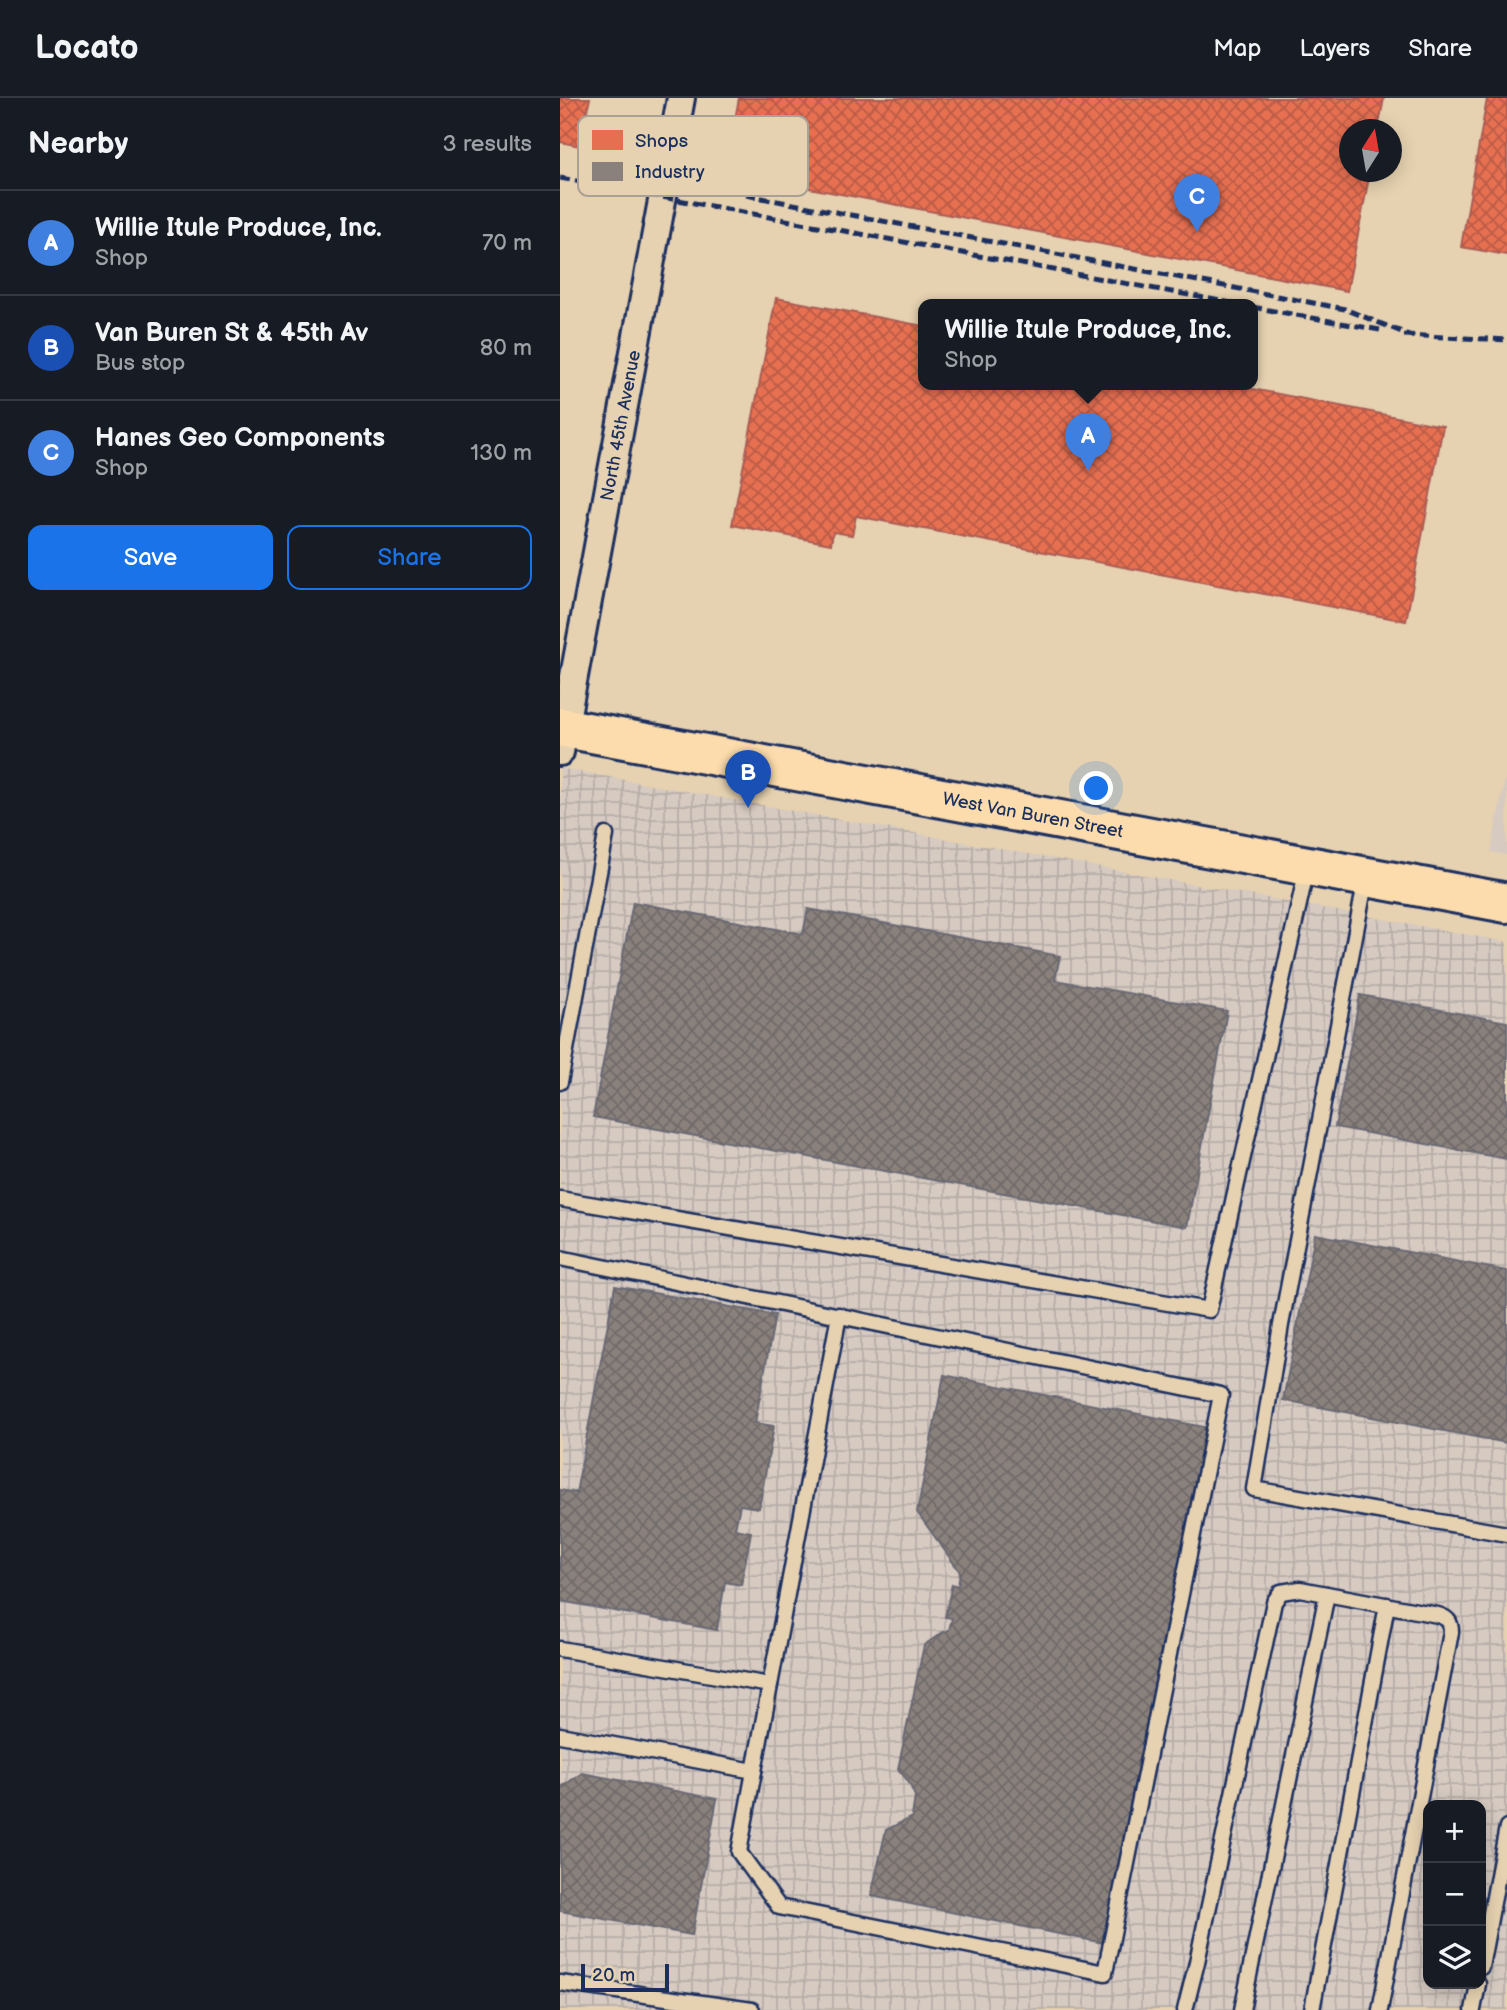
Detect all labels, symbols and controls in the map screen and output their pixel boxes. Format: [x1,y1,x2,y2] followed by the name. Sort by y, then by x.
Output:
[35,28,139,68] text: Locato
[1213,34,1261,63] text: Map
[1299,34,1370,63] text: Layers
[1408,34,1472,63] text: Share
[578,116,808,196] legend
[1339,119,1402,182] north arrow
[28,126,128,162] text: Nearby
[443,130,532,158] text: 3 results
[635,130,688,153] text: Shops
[635,161,705,184] text: Industry
[1174,174,1220,232] pin: C
[95,213,382,244] text: Willie Itule Produce, Inc.
[44,229,58,257] text: A
[482,229,532,257] text: 70 m
[95,244,148,272] text: Shop
[918,299,1258,390] popup
[945,315,1231,346] text: Willie Itule Produce, Inc.
[95,318,368,349] text: Van Buren St & 45th Av
[43,334,59,362] text: B
[480,334,532,362] text: 80 m
[945,346,998,374] text: Shop
[596,348,645,503] street label: North 45th Avenue
[95,349,185,377] text: Bus stop
[1065,413,1111,471] pin: A
[95,423,385,454] text: Hanes Geo Components
[43,439,59,467] text: C
[470,439,532,467] text: 130 m
[95,454,148,482] text: Shop
[28,525,273,590] button: Save
[287,525,532,590] button: Share
[725,750,771,808] pin: B
[1079,771,1113,805] your location
[941,788,1125,842] street label: West Van Buren Street
[1423,1800,1486,1989] map controls
[1423,1800,1486,1863] button: +
[1423,1863,1486,1926] button: −
[1423,1926,1486,1989] button: layers
[581,1961,668,1993] scale bar
[592,1964,635,1987] text: 20 m

